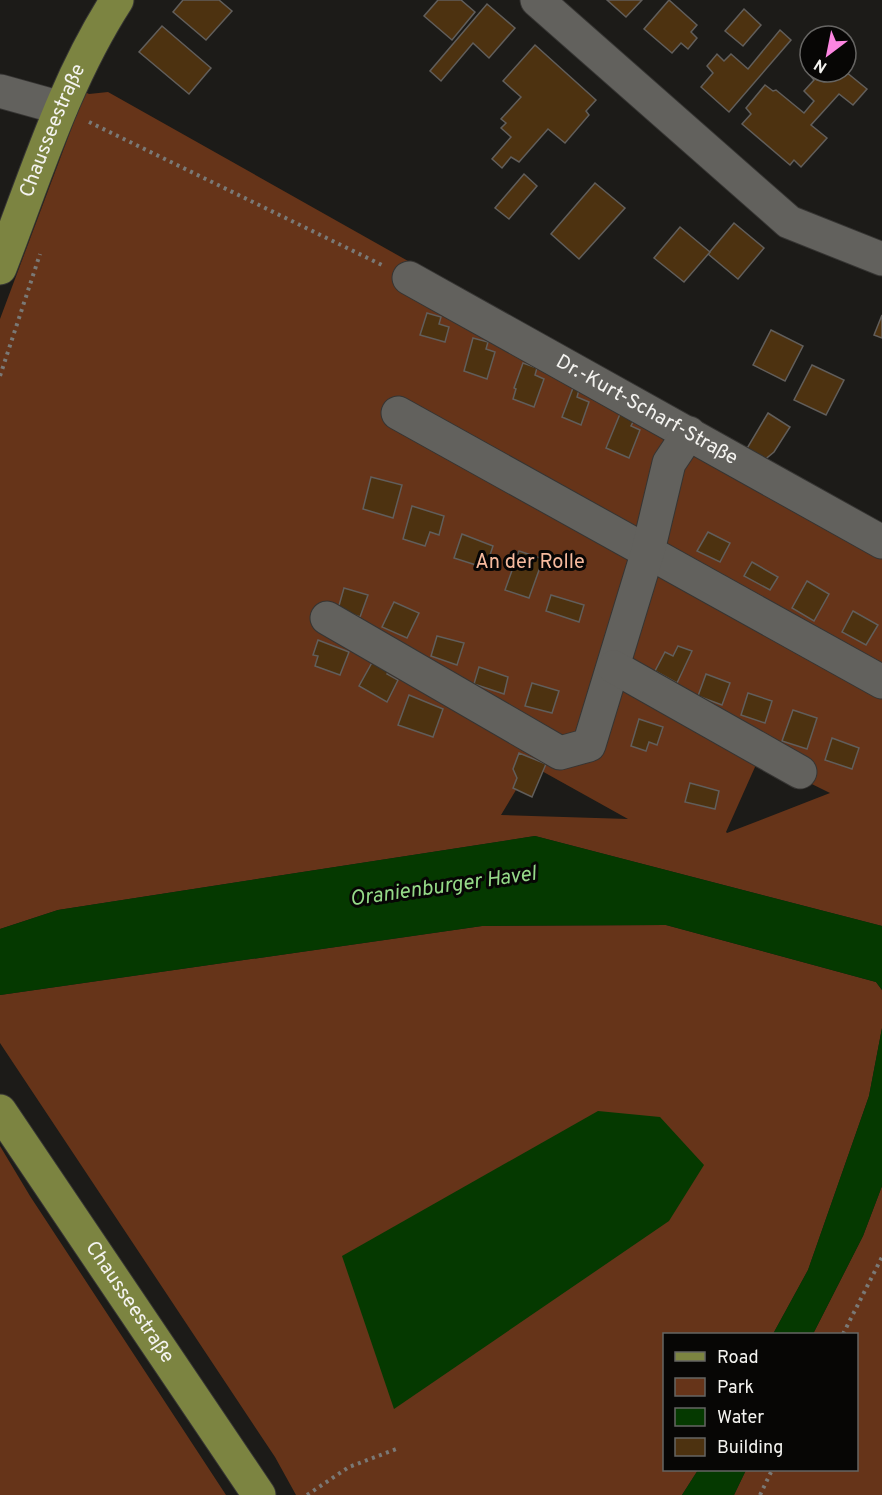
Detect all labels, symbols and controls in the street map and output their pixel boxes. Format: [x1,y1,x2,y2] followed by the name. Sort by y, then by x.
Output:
[798,24,858,84] north arrow
[811,53,831,77] text: N
[14,60,92,201] street label: Chausseestraße
[551,349,742,472] street label: Dr.-Kurt-Scharf-Straße
[475,550,585,576] park label: An der Rolle
[348,860,539,913] water label: Oranienburger Havel
[79,1236,180,1369] street label: Chausseestraße
[663,1333,858,1471] legend
[717,1347,759,1370] text: Road
[717,1377,754,1400] text: Park
[717,1407,764,1430] text: Water
[717,1437,783,1460] text: Building

